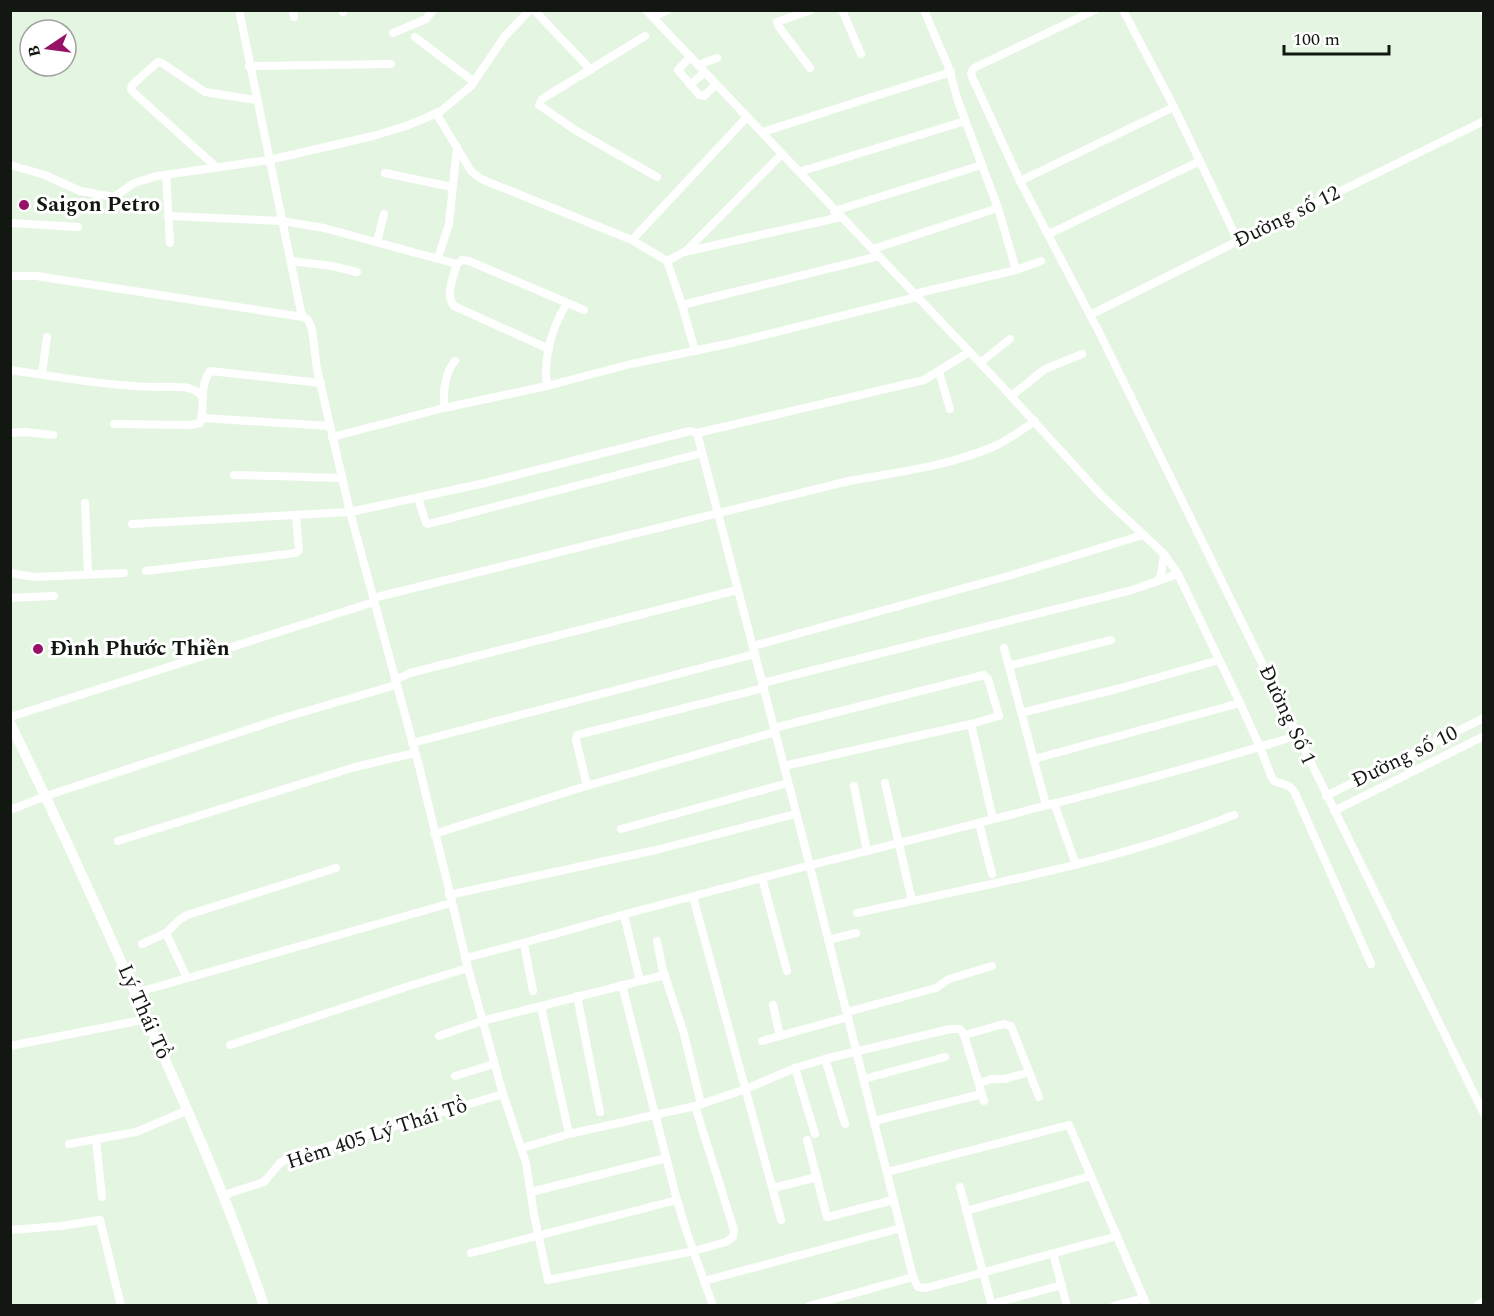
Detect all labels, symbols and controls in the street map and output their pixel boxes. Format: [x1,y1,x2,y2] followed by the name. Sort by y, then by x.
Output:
[18,18,78,78] north arrow
[1284,18,1389,56] scale bar
[1293,26,1340,53] text: 100 m
[21,43,47,59] text: B
[1228,177,1346,257] street label: Đường số 12
[36,189,160,221] place label: Saigon Petro
[17,198,31,212] marker: Saigon Petro
[50,633,230,665] place label: Đình Phước Thiền
[31,642,45,656] marker: Đình Phước Thiền
[1250,660,1324,770] street label: Đường Số 1
[1346,717,1464,797] street label: Đường số 10
[109,959,179,1065] street label: Lý Thái Tổ
[282,1090,472,1178] street label: Hẻm 405 Lý Thái Tổ

